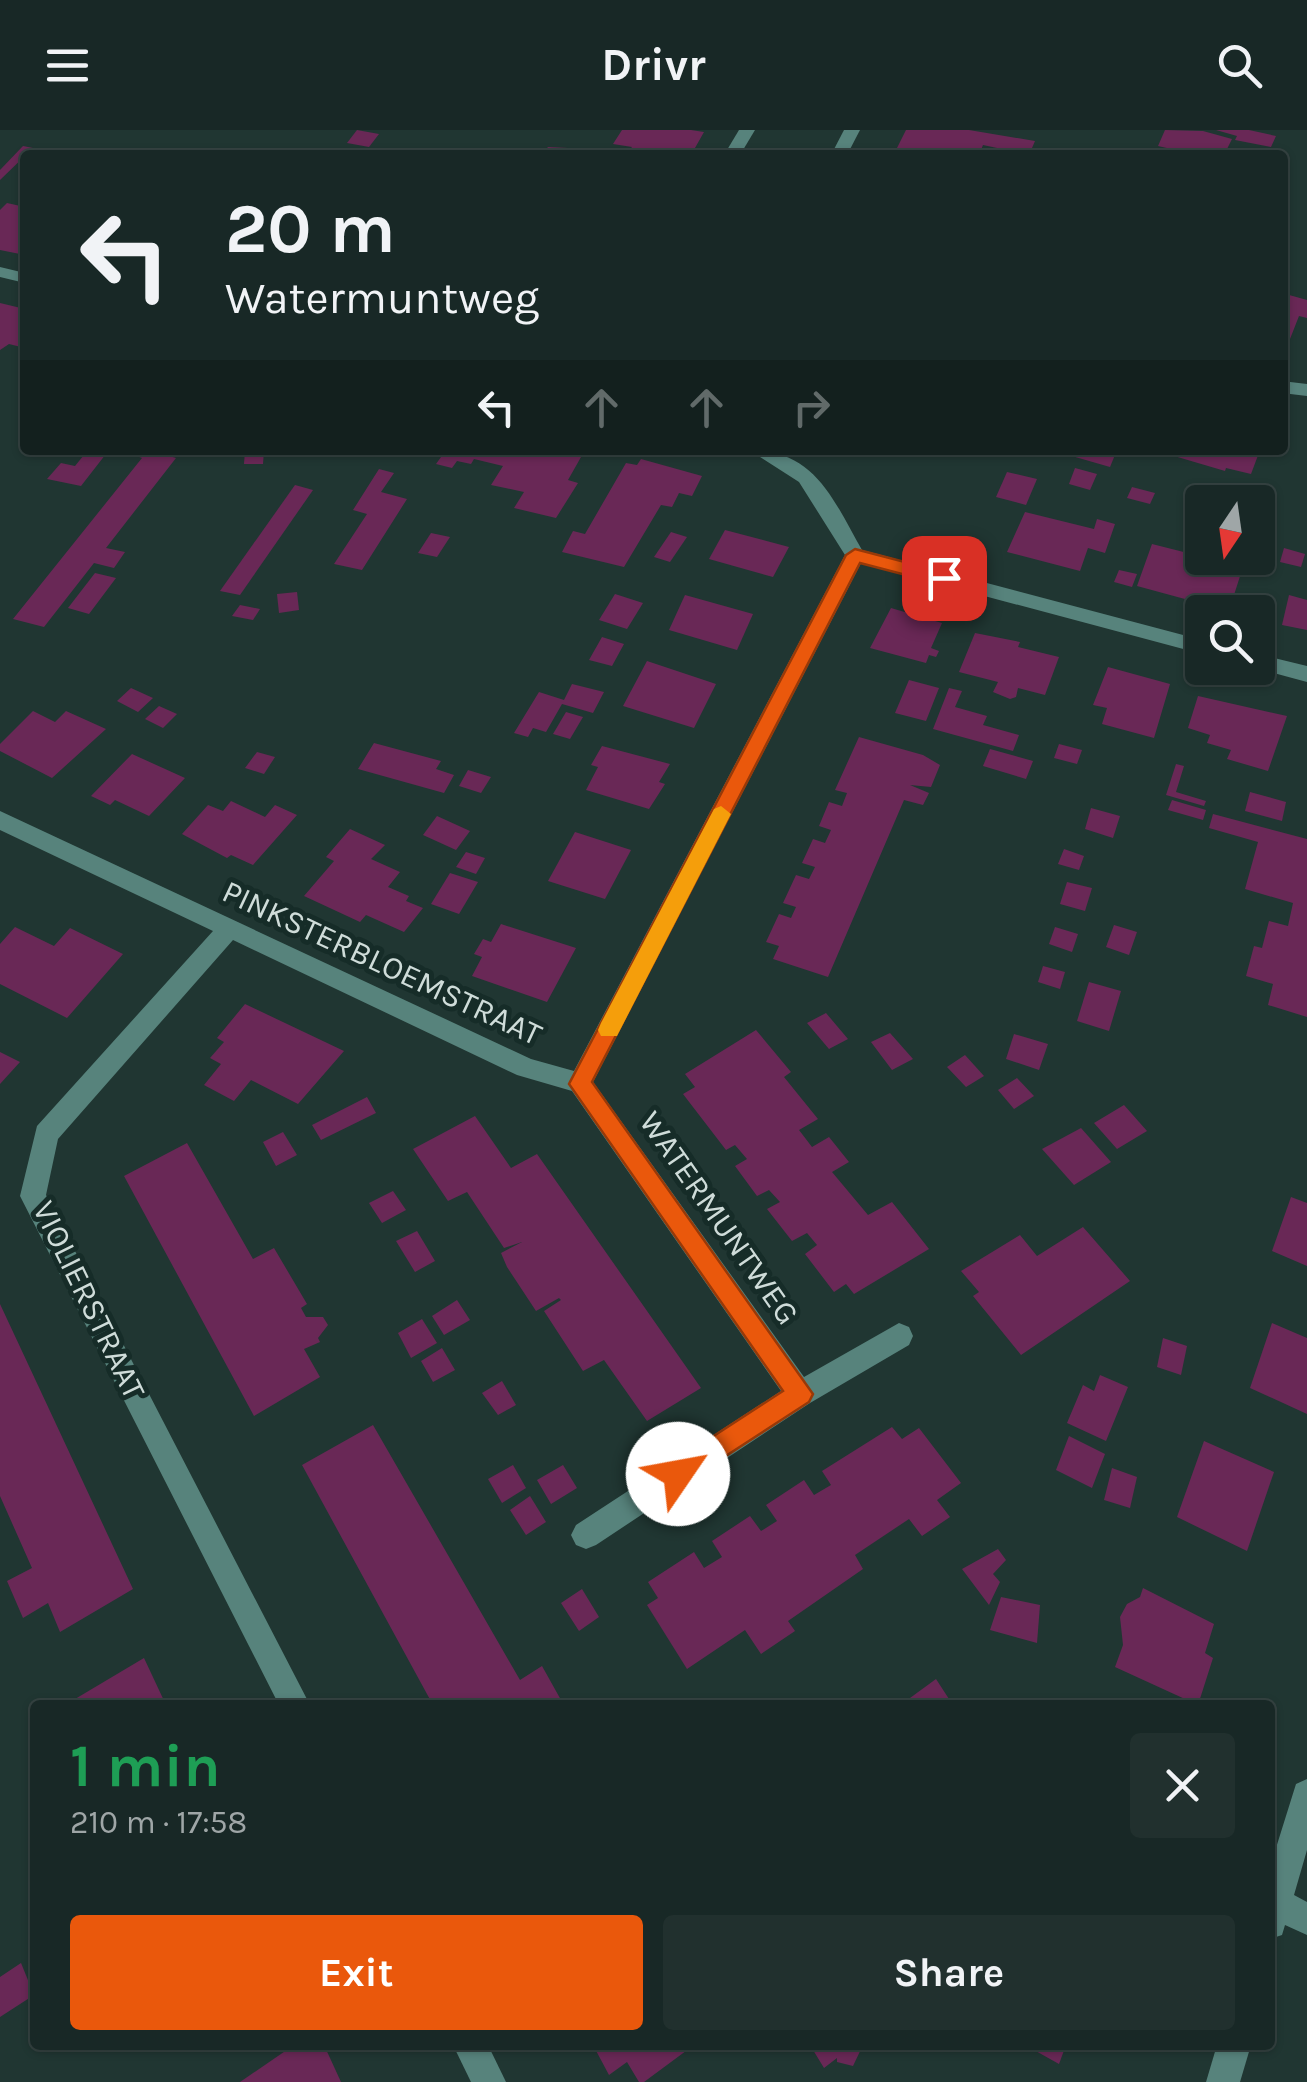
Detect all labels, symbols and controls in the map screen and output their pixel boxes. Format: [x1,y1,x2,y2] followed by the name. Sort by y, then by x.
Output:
[40,38,95,93] icon: menu
[1212,38,1267,93] icon: search
[601,39,706,91] text: Drivr
[225,188,396,270] text: 20 m
[60,190,190,320] icon: left
[225,272,539,324] text: Watermuntweg
[469,380,524,435] icon: left
[574,380,629,435] icon: ahead
[679,380,734,435] icon: ahead
[784,380,839,435] icon: right
[1185,485,1275,575] north arrow
[1185,485,1275,685] map controls
[902,536,987,621] pin
[917,551,972,606] icon: arrive
[1185,595,1275,685] button: search
[216,873,548,1053] street label: PINKSTERBLOEMSTRAAT
[632,1104,806,1332] street label: WATERMUNTWEG
[25,1195,153,1405] street label: VIOLIERSTRAAT
[626,1422,730,1526] position arrow
[70,1731,221,1801] text: 1 min
[1130,1733,1235,1838] button: close
[70,1804,247,1841] text: 210 m · 17:58
[70,1915,643,2030] button: Exit
[663,1915,1235,2030] button: Share

